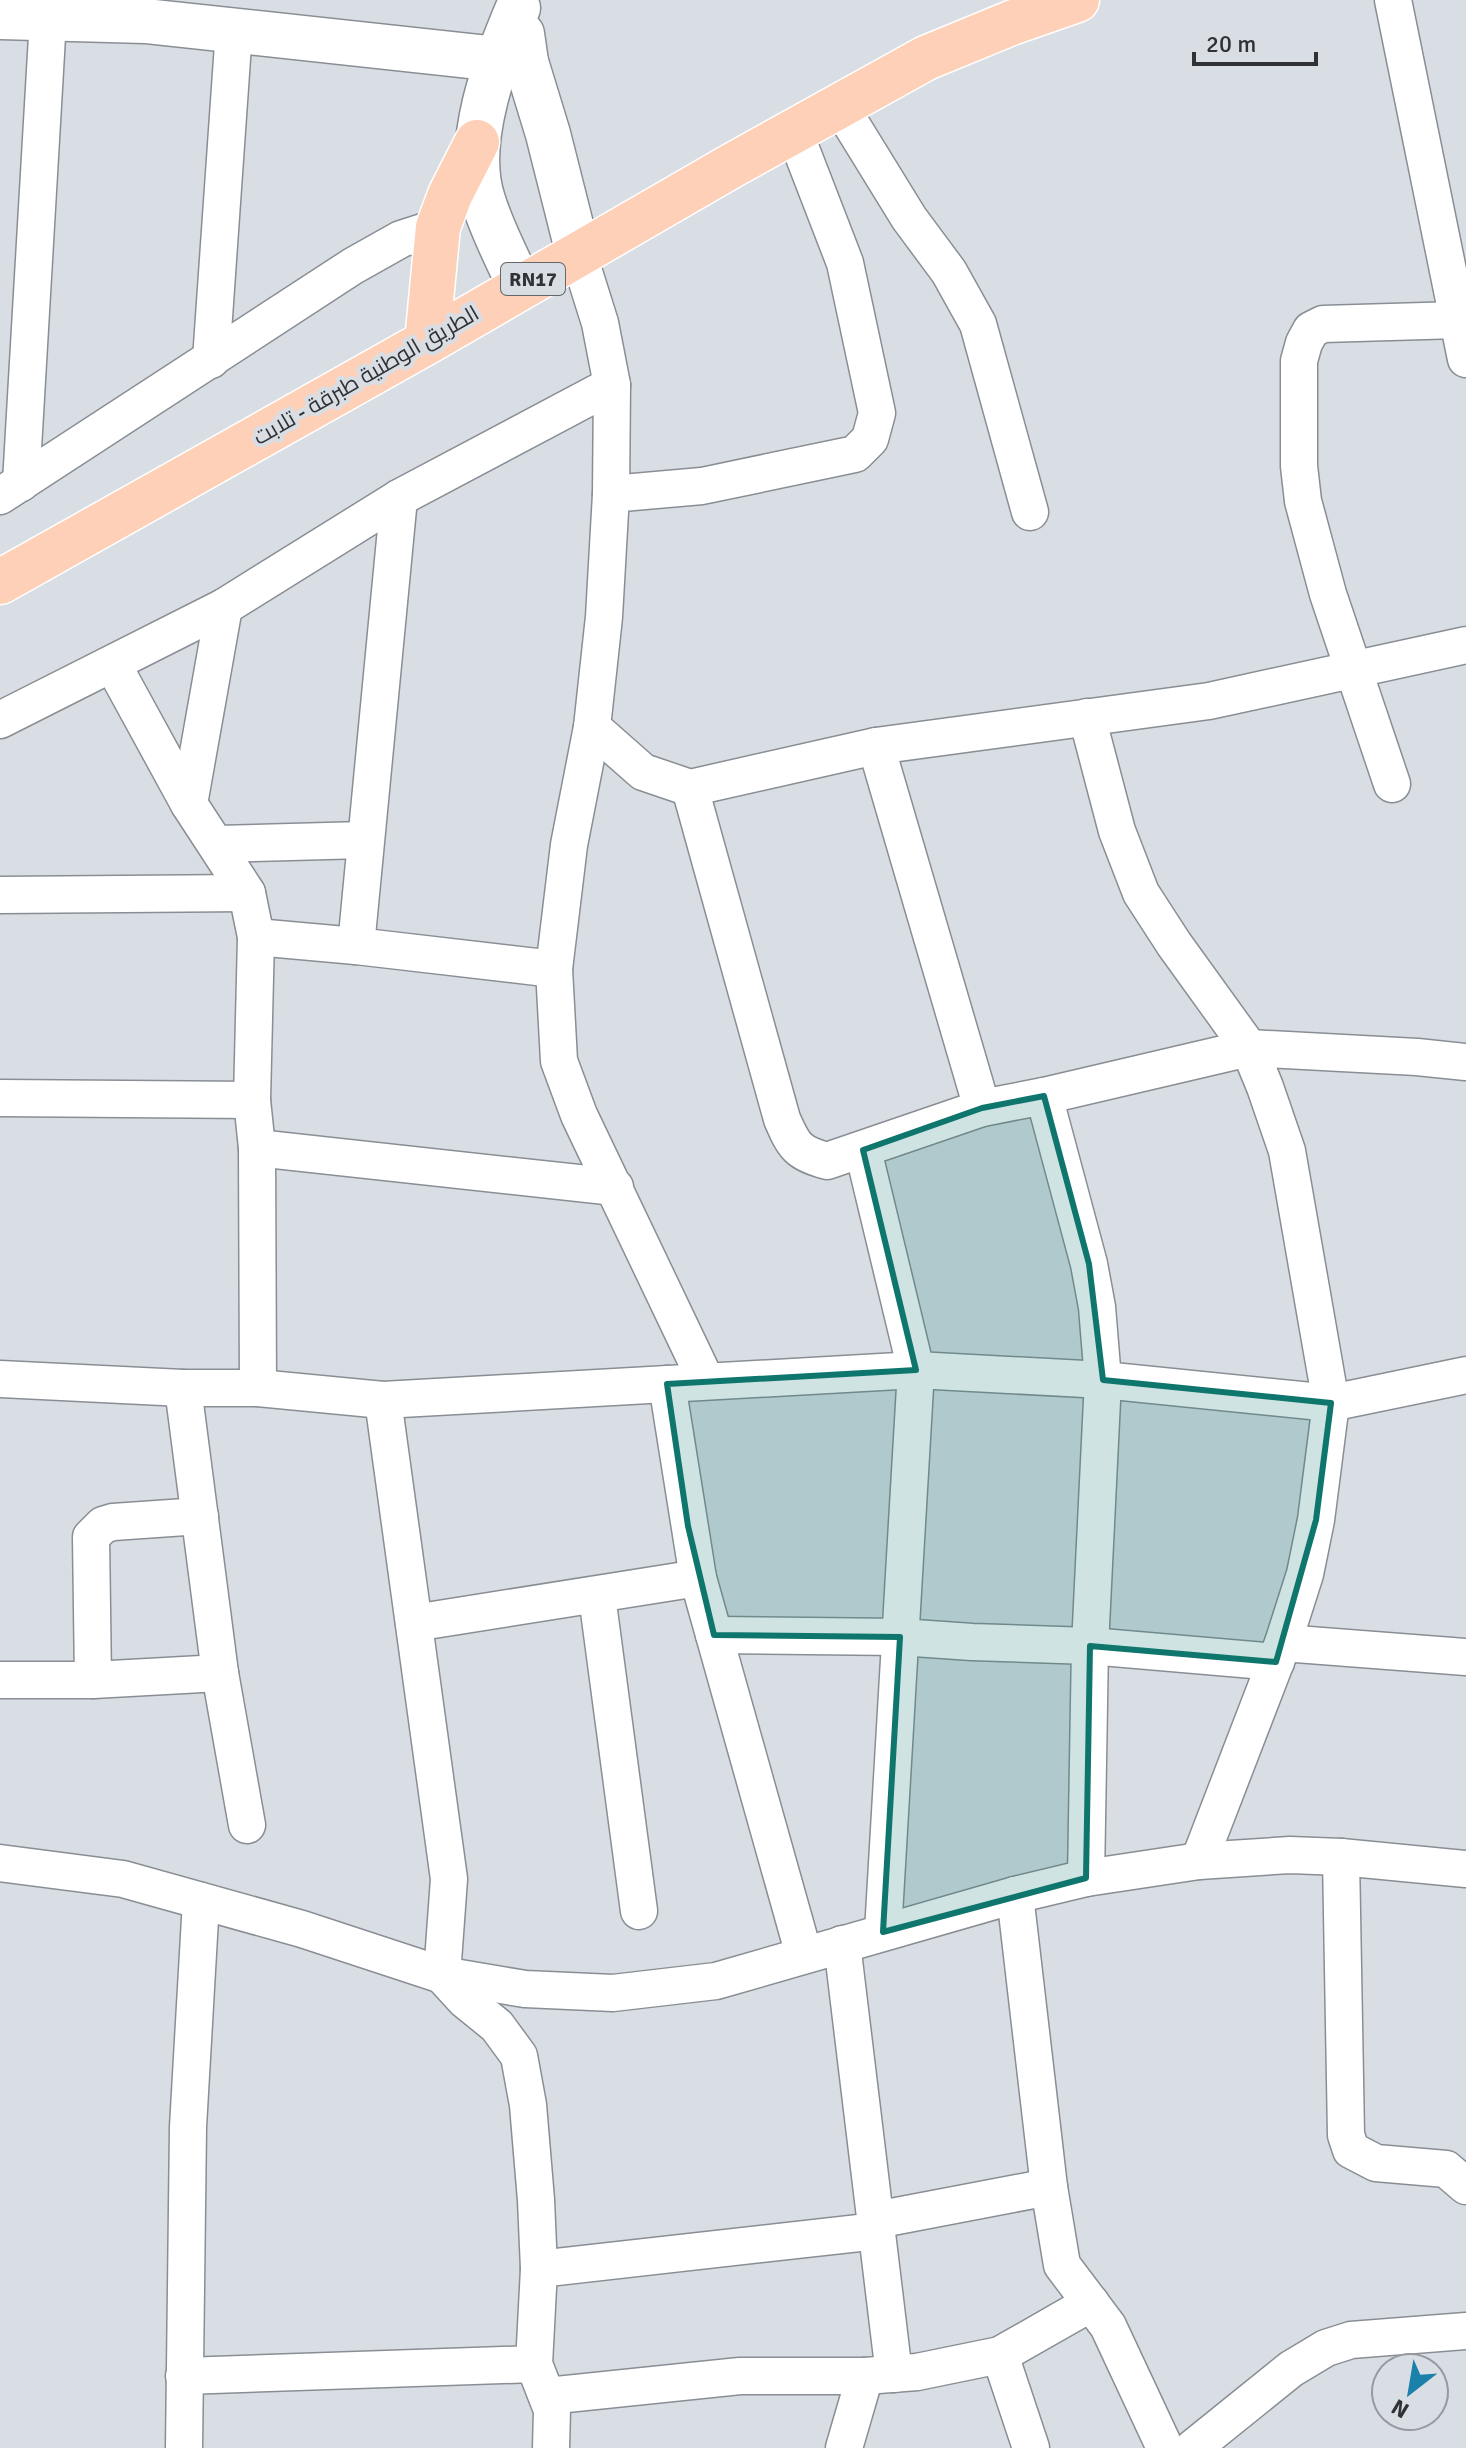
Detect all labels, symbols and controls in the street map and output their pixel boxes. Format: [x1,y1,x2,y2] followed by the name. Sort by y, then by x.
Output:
[1194,16,1316,66] scale bar
[1206,29,1256,59] text: 20 m
[501,263,565,295] road number: RN17
[248,299,484,451] street label: الطريق الوطنية طبرقة - تلابت
[1370,2352,1450,2432] north arrow
[1386,2393,1413,2424] text: N

